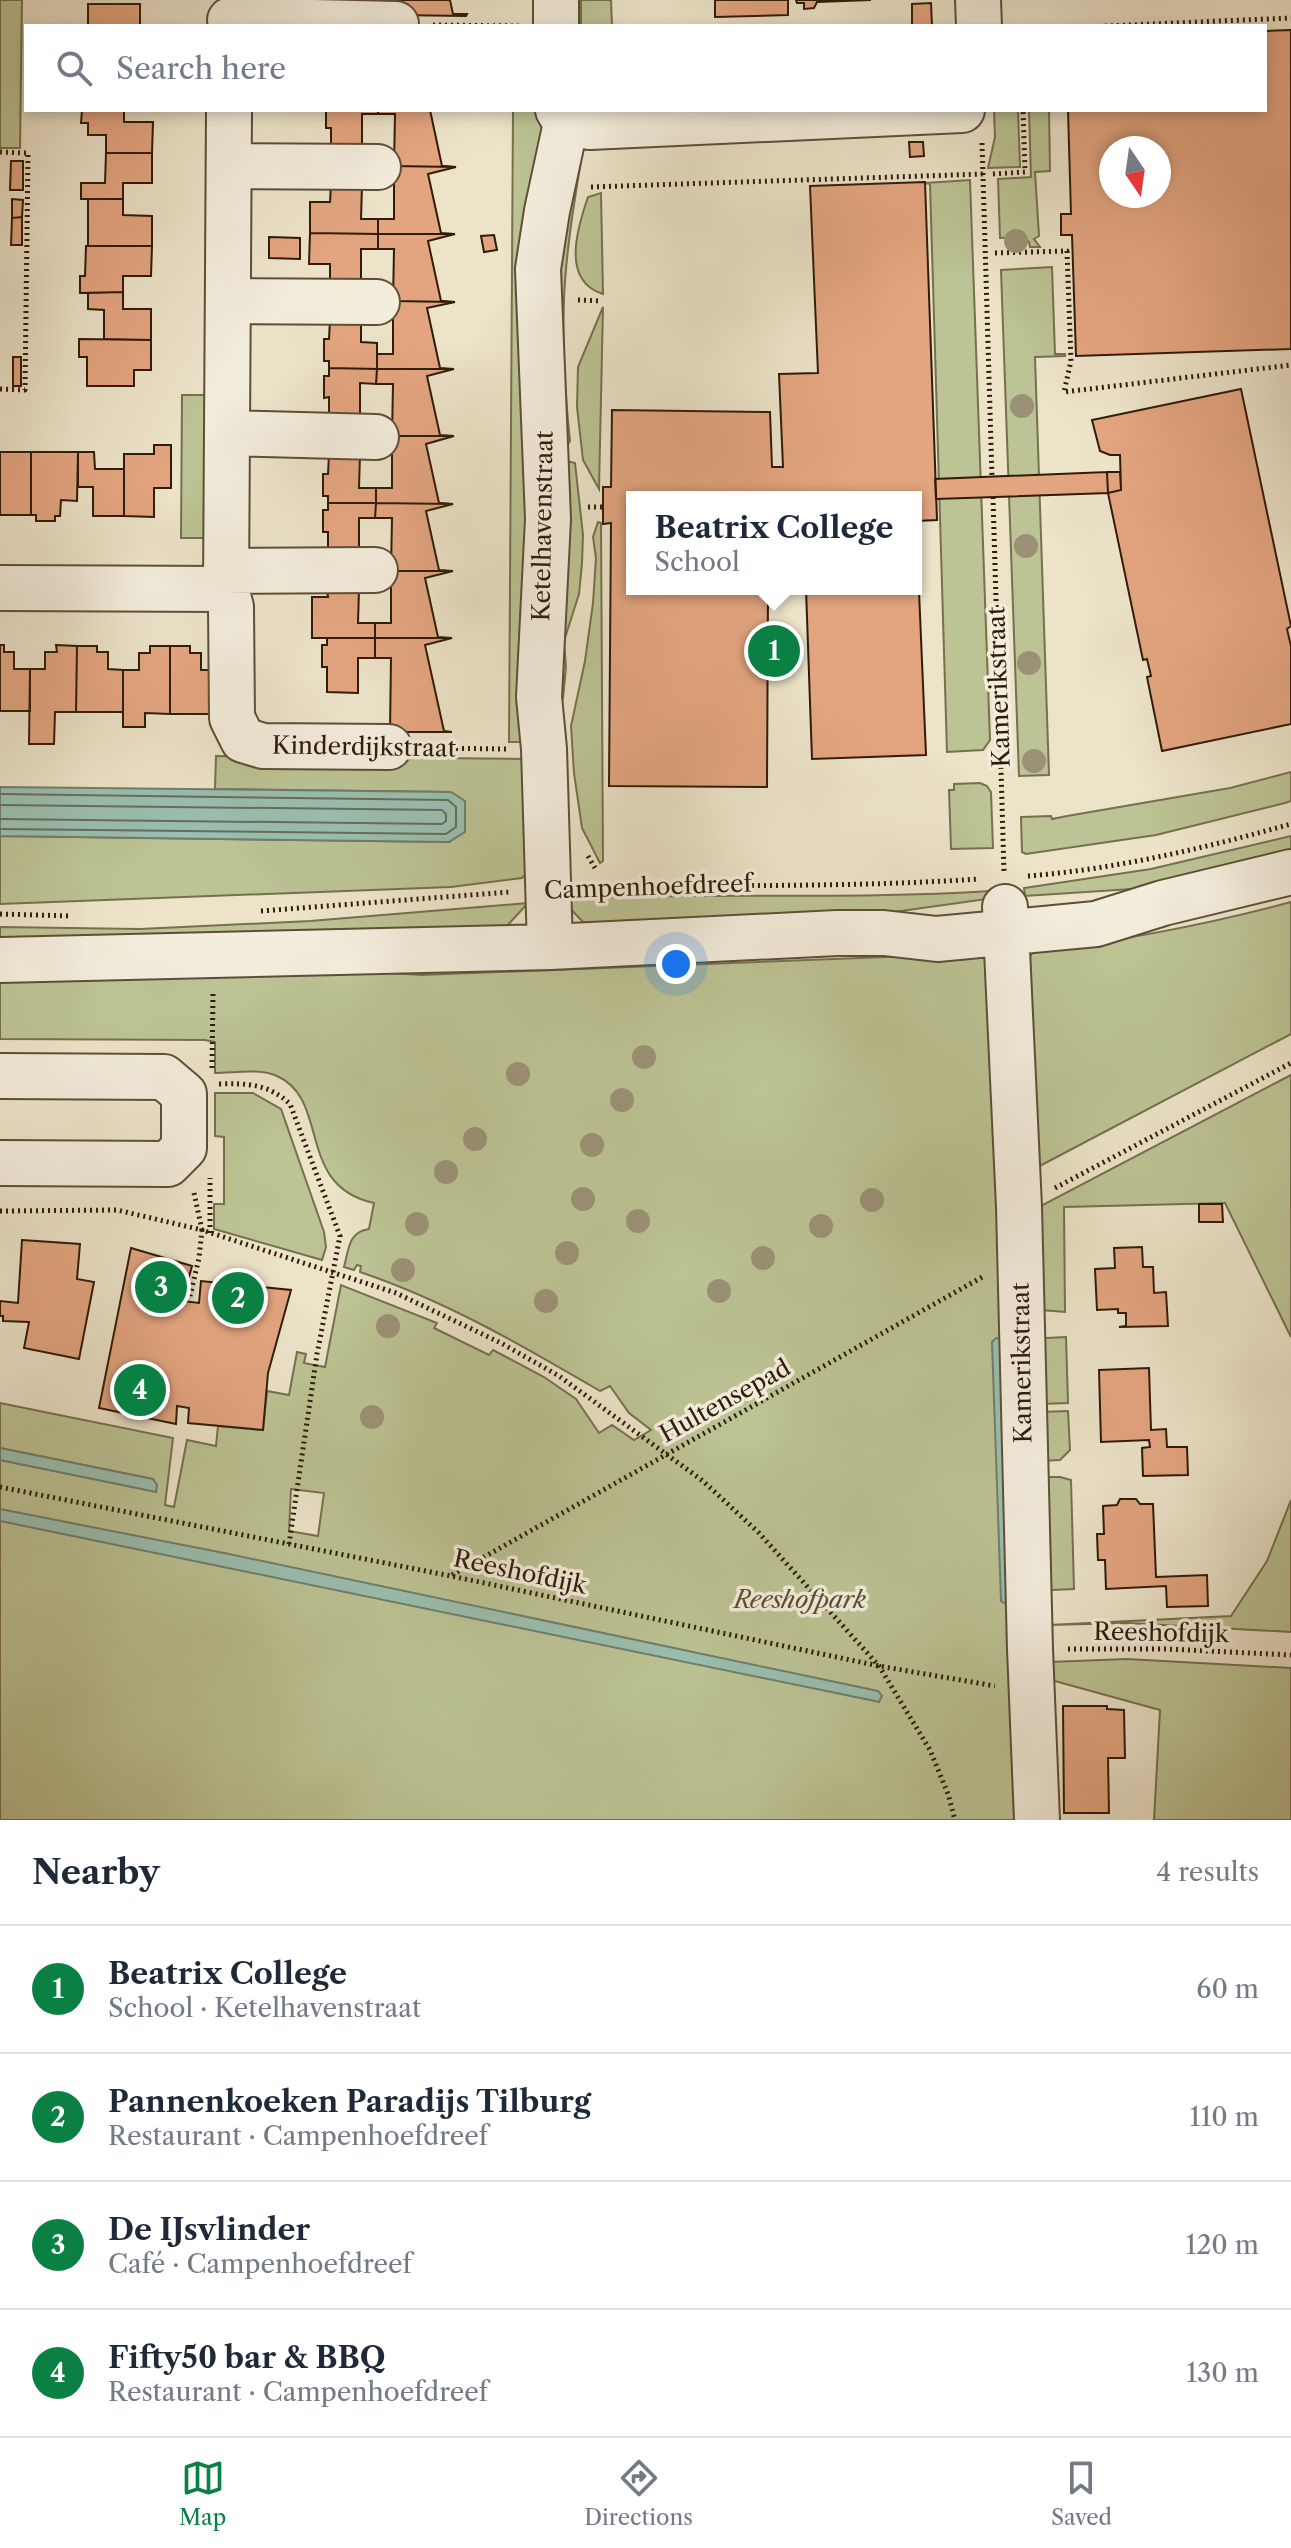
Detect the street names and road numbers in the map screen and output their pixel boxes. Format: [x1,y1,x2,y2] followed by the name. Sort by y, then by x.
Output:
[526,430,559,622] street label: Ketelhavenstraat
[981,606,1016,768] street label: Kamerikstraat
[272,730,457,763] street label: Kinderdijkstraat
[543,868,755,905] street label: Campenhoefdreef
[1006,1282,1037,1444] street label: Kamerikstraat
[654,1353,796,1448] street label: Hultensepad
[451,1543,590,1600] street label: Reeshofdijk
[1093,1617,1230,1648] street label: Reeshofdijk

